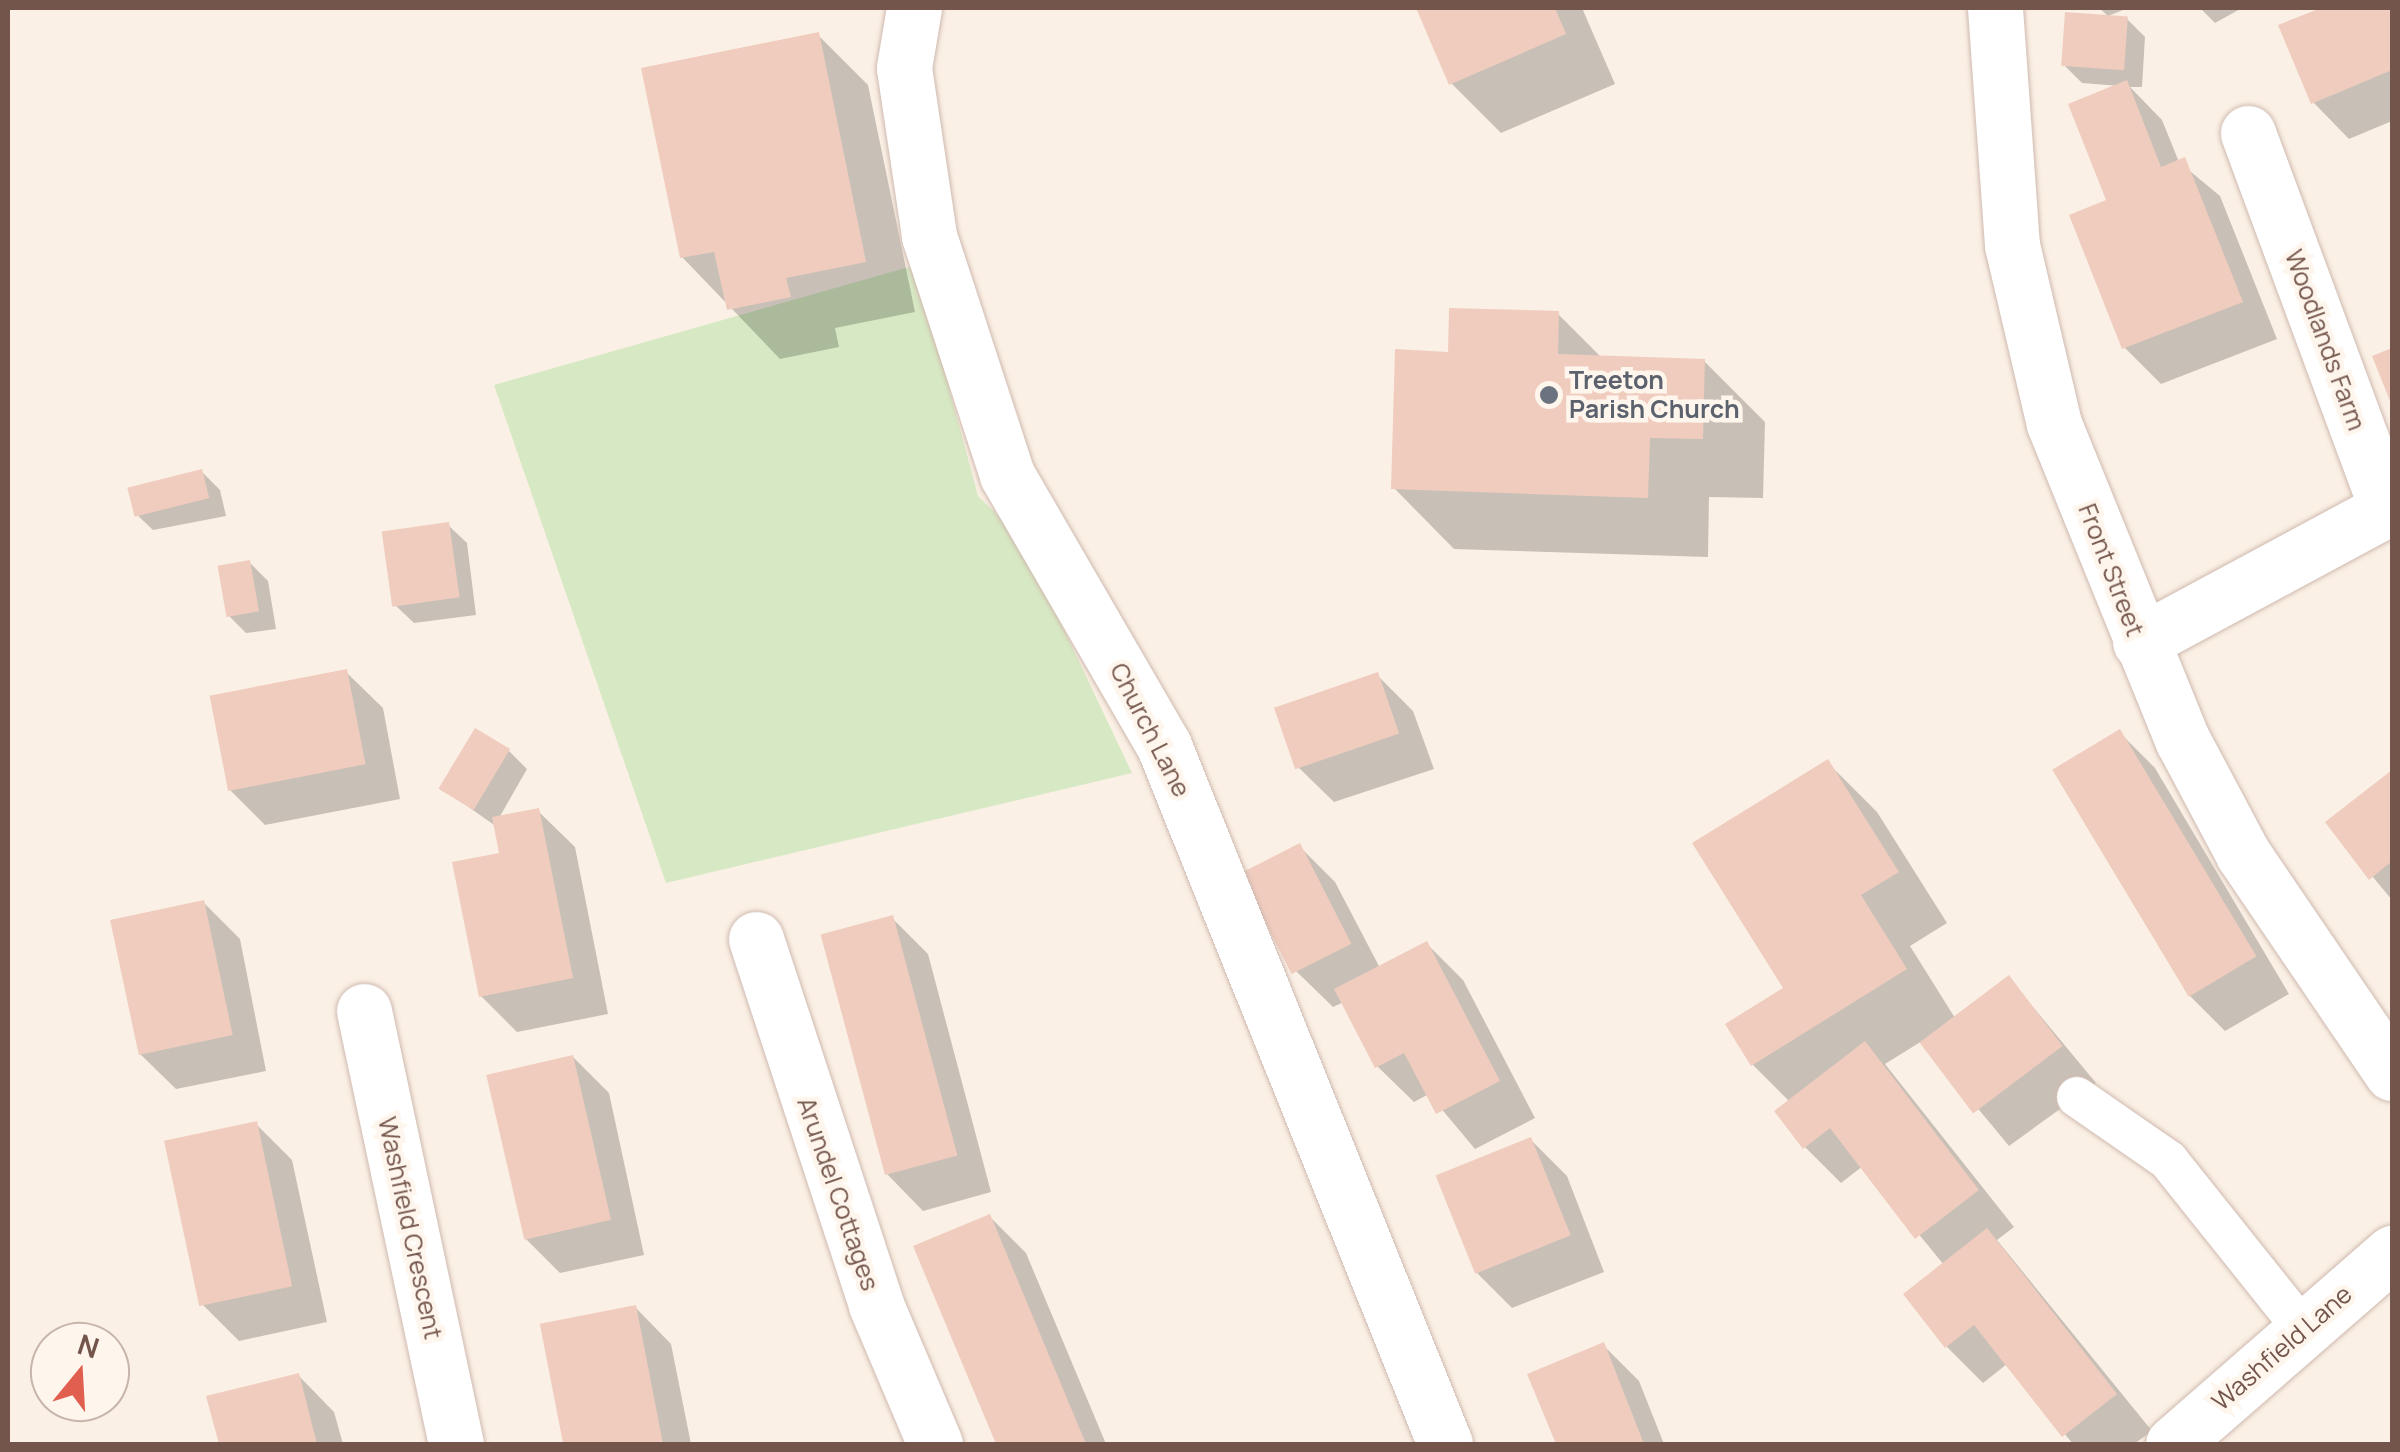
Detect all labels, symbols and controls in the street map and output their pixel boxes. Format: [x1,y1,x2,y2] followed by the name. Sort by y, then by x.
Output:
[2278,246,2372,434] street label: Woodlands Farm
[1569,366,1740,425] place label: Treeton Parish Church
[1538,384,1560,406] marker: Treeton Parish Church
[2072,500,2150,640] street label: Front Street
[1103,658,1197,802] street label: Church Lane
[791,1093,885,1295] street label: Arundel Cottages
[372,1114,448,1342] street label: Washfield Crescent
[2206,1279,2358,1417] street label: Washfield Lane
[30,1322,130,1422] north arrow
[73,1324,104,1367] text: N

